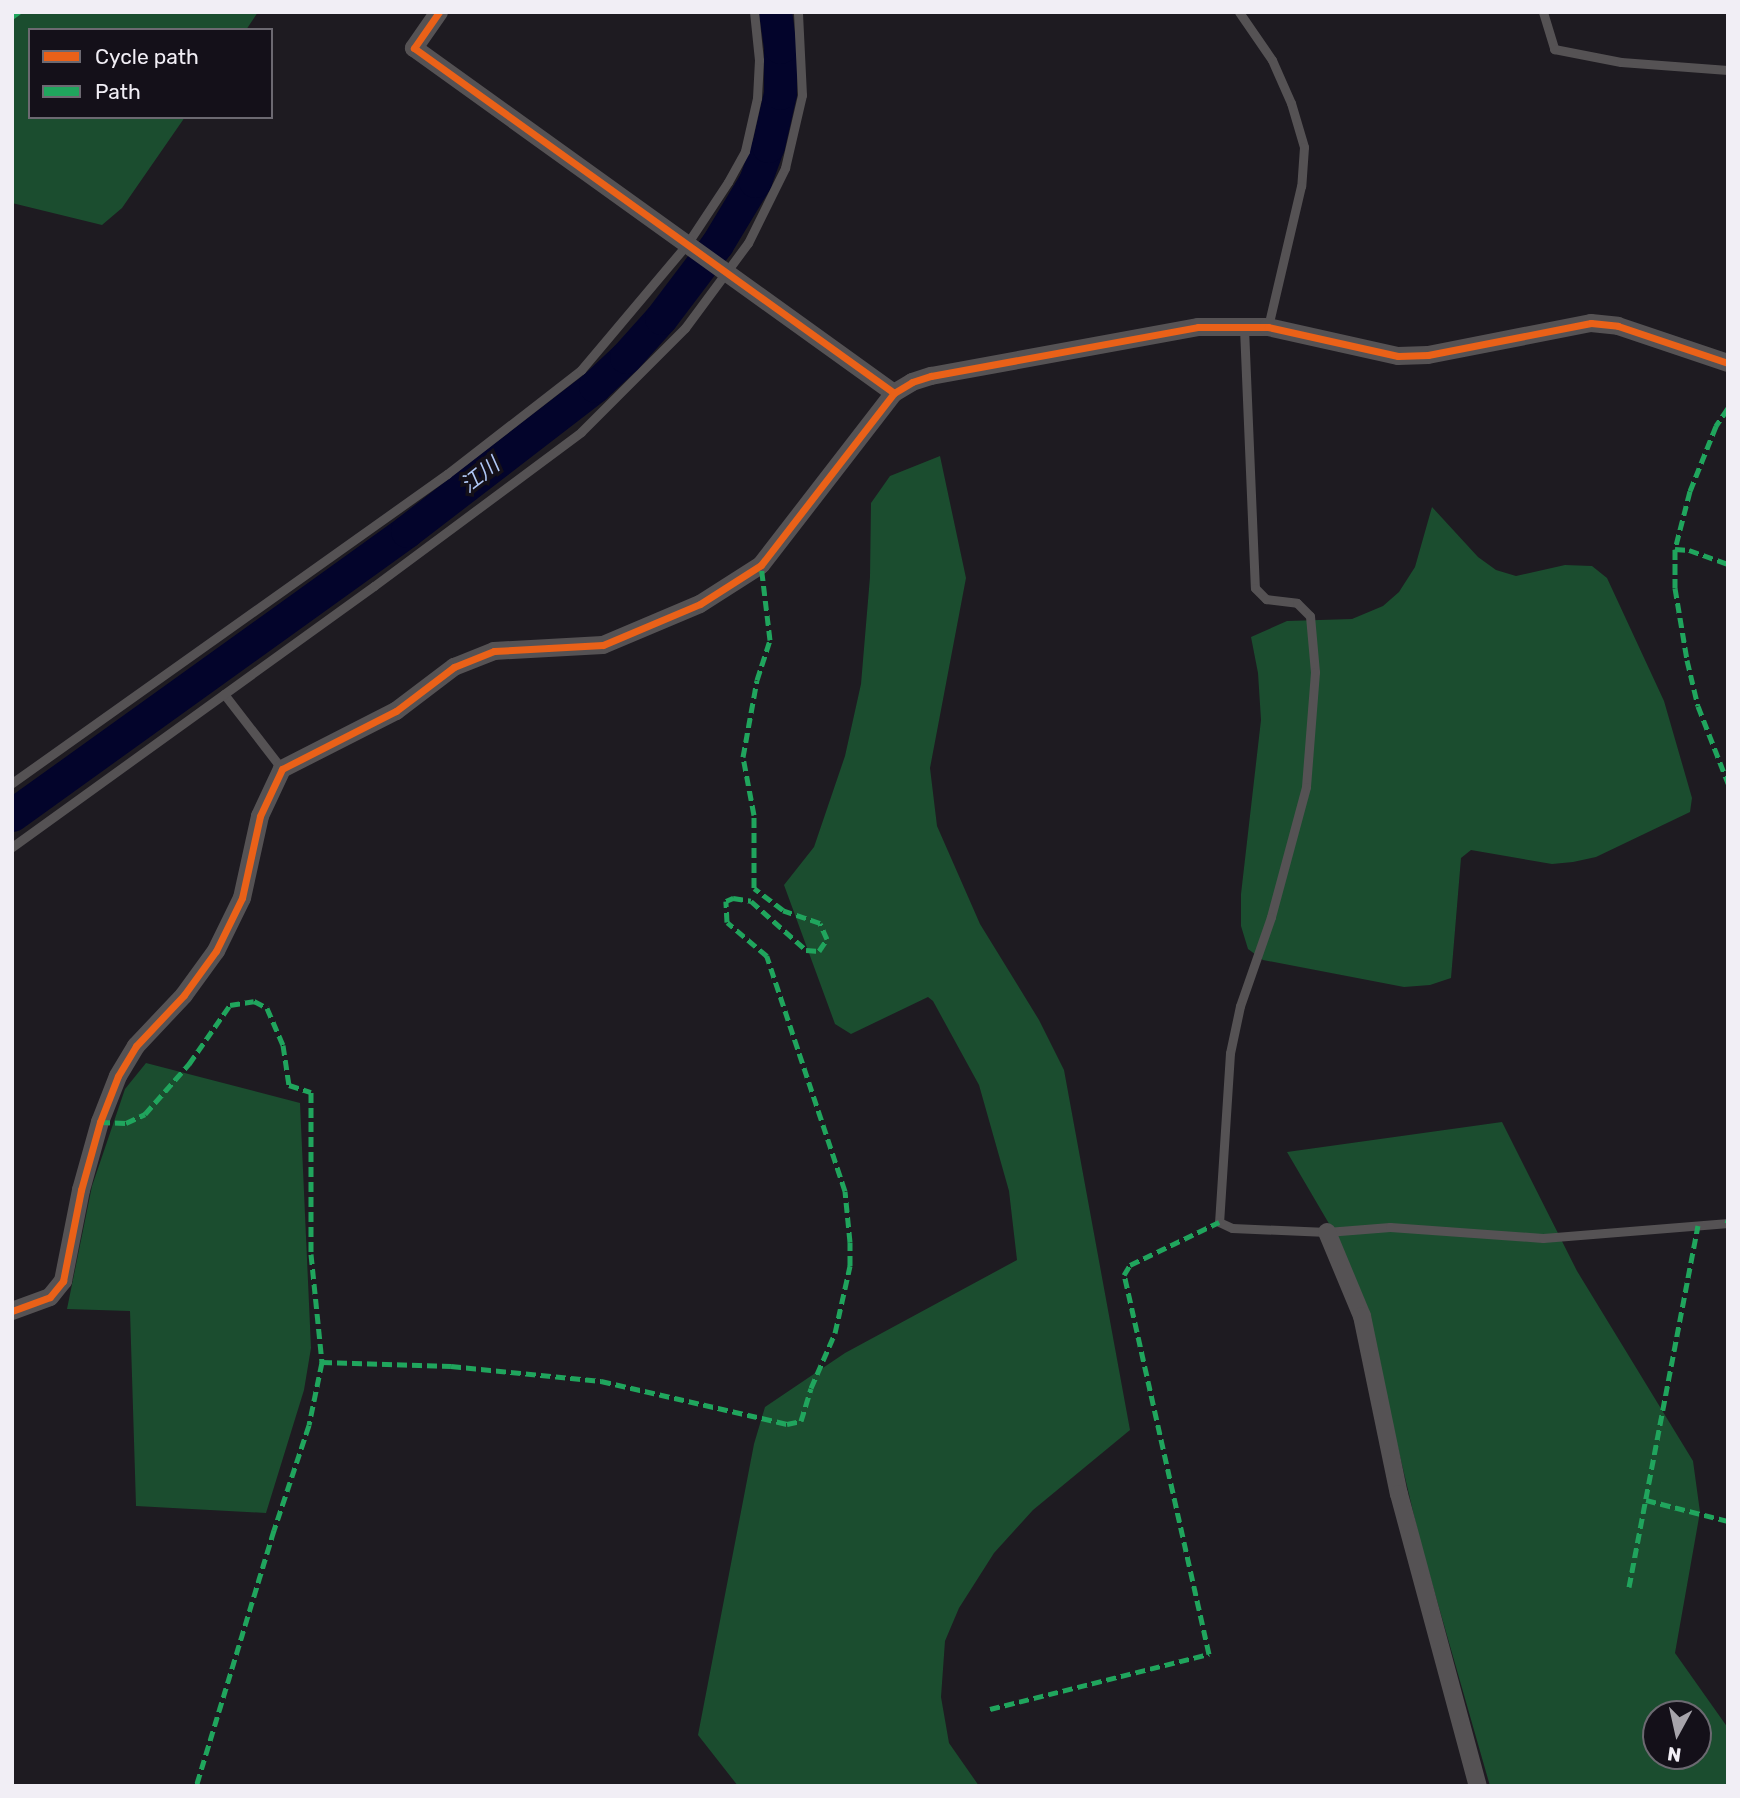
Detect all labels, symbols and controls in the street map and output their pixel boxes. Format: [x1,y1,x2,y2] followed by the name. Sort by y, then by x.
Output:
[28,28,273,119] legend
[95,44,199,69] text: Cycle path
[95,79,141,104] text: Path
[456,452,504,498] water label: 江川
[1642,1700,1712,1770] north arrow
[1666,1742,1683,1767] text: N

